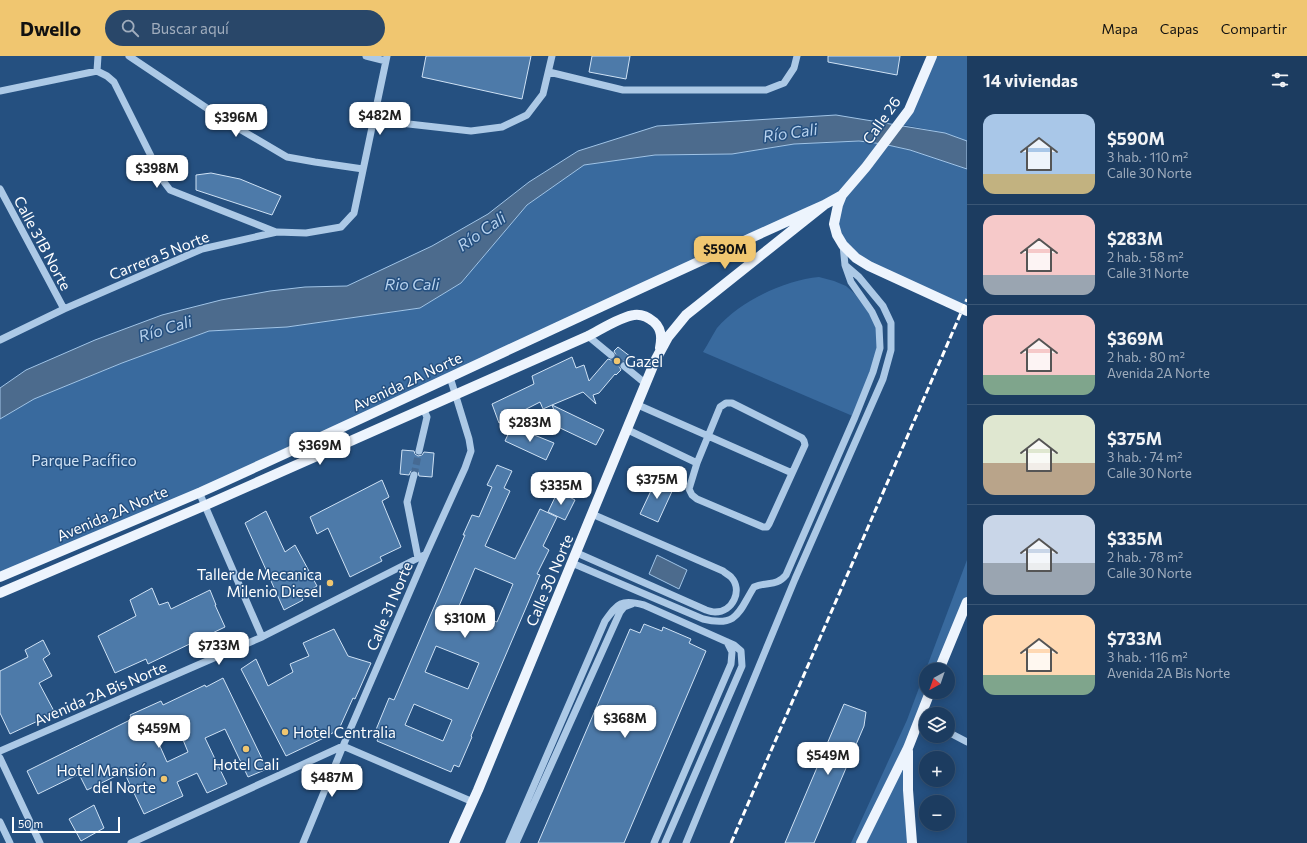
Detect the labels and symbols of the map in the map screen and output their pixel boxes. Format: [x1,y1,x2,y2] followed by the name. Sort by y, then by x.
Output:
[858,93,904,147] street label: Calle 26
[352,102,408,136] pin: $482M
[208,104,264,138] pin: $396M
[761,119,819,145] water label: Río Cali
[129,155,185,189] pin: $398M
[11,193,75,293] street label: Calle 31B Norte
[453,207,510,255] water label: Río Cali
[106,227,212,283] street label: Carrera 5 Norte
[697,236,753,270] pin: $590M
[385,274,440,293] water label: Rio Cali
[136,311,195,345] water label: Río Cali
[349,348,465,414] street label: Avenida 2A Norte
[625,352,663,370] place label: Gazel
[612,356,622,366] marker: Gazel
[502,409,558,443] pin: $283M
[292,432,348,466] pin: $369M
[31,451,137,469] park label: Parque Pacífico
[629,466,685,500] pin: $375M
[533,472,589,506] pin: $335M
[54,481,170,544] street label: Avenida 2A Norte
[522,531,576,629] street label: Calle 30 Norte
[362,559,416,653] street label: Calle 31 Norte
[197,565,322,600] place label: Taller de Mecanica Milenio Diesel
[325,578,335,588] marker: Taller de Mecanica Milenio Diesel
[437,605,493,639] pin: $310M
[191,632,247,666] pin: $733M
[31,657,169,729] street label: Avenida 2A Bis Norte
[919,663,955,699] north arrow
[597,705,653,739] pin: $368M
[131,715,187,749] pin: $459M
[293,723,396,741] place label: Hotel Centralia
[280,727,290,737] marker: Hotel Centralia
[800,742,856,776] pin: $549M
[241,744,251,754] marker: Hotel Cali
[213,755,279,773] place label: Hotel Cali
[56,761,156,796] place label: Hotel Mansión del Norte
[304,764,360,798] pin: $487M
[159,774,169,784] marker: Hotel Mansión del Norte
[12,815,120,834] scale bar

